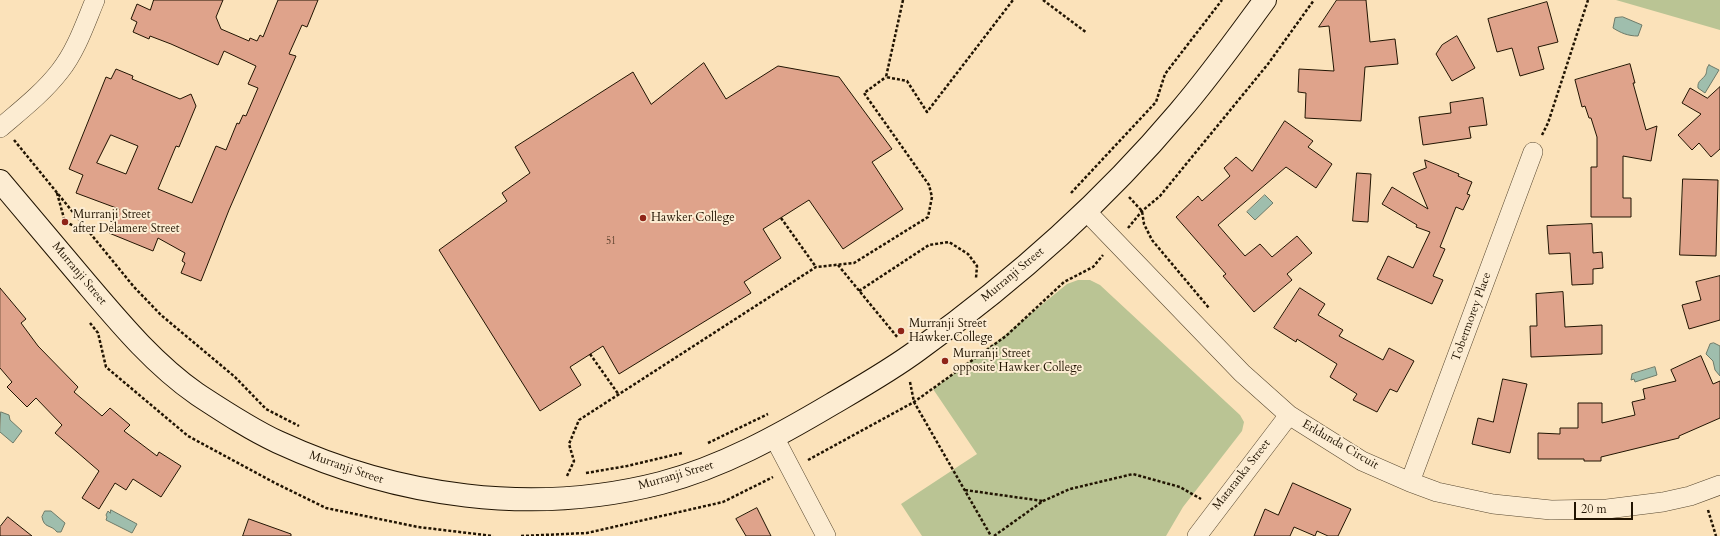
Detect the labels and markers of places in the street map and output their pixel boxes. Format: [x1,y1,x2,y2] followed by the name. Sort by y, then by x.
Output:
[73,208,180,236] place label: Murranji Street after Delamere Street
[651,211,735,225] place label: Hawker College
[638,213,648,223] marker: Hawker College
[60,217,70,227] marker: Murranji Street after Delamere Street
[909,317,993,345] place label: Murranji Street Hawker College
[896,326,906,336] marker: Murranji Street Hawker College
[953,347,1082,375] place label: Murranji Street opposite Hawker College
[940,356,950,366] marker: Murranji Street opposite Hawker College

